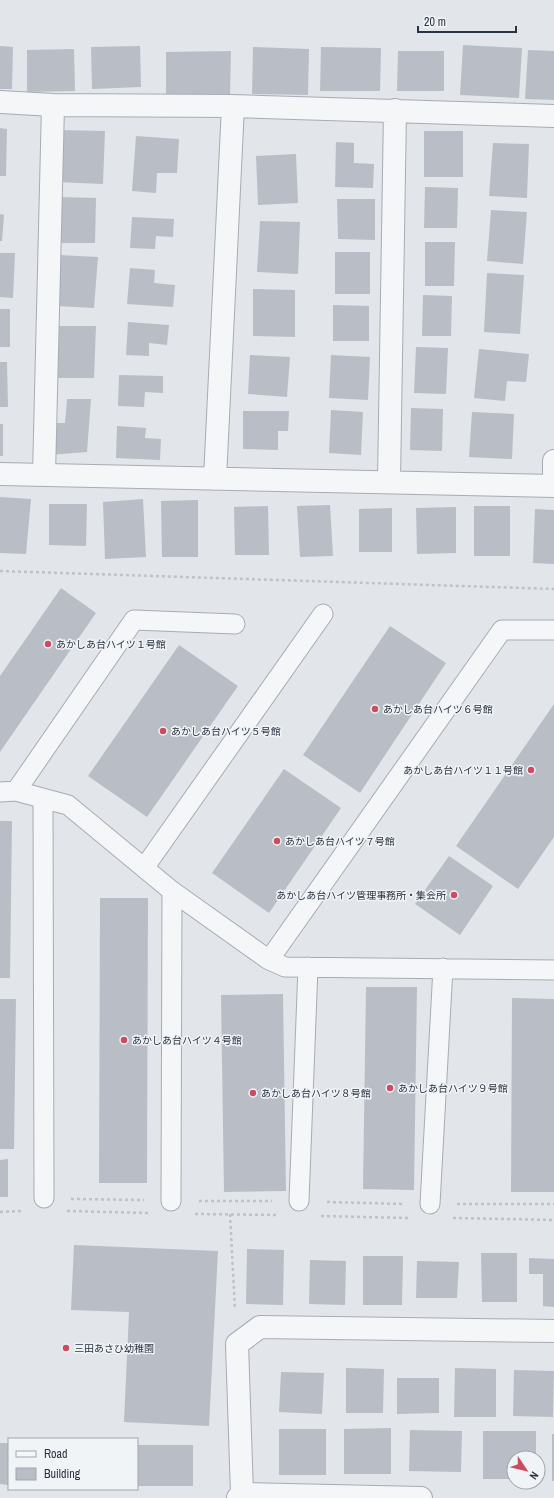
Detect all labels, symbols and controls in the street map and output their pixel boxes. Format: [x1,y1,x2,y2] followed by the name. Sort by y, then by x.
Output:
[418,8,516,34] scale bar
[424,14,446,30] text: 20 m
[56,638,166,651] place label: あかしあ台ハイツ１号館
[43,639,53,649] marker: あかしあ台ハイツ１号館
[383,703,493,716] place label: あかしあ台ハイツ６号館
[370,704,380,714] marker: あかしあ台ハイツ６号館
[171,725,281,738] place label: あかしあ台ハイツ５号館
[158,726,168,736] marker: あかしあ台ハイツ５号館
[403,764,523,777] place label: あかしあ台ハイツ１１号館
[526,765,536,775] marker: あかしあ台ハイツ１１号館
[285,835,395,848] place label: あかしあ台ハイツ７号館
[272,836,282,846] marker: あかしあ台ハイツ７号館
[276,889,446,902] place label: あかしあ台ハイツ管理事務所・集会所
[449,890,459,900] marker: あかしあ台ハイツ管理事務所・集会所
[132,1034,242,1047] place label: あかしあ台ハイツ４号館
[119,1035,129,1045] marker: あかしあ台ハイツ４号館
[398,1082,508,1095] place label: あかしあ台ハイツ９号館
[385,1083,395,1093] marker: あかしあ台ハイツ９号館
[261,1087,371,1100] place label: あかしあ台ハイツ８号館
[248,1088,258,1098] marker: あかしあ台ハイツ８号館
[74,1342,154,1355] place label: 三田あさひ幼稚園
[61,1343,71,1353] marker: 三田あさひ幼稚園
[8,1438,138,1490] legend
[44,1446,68,1462] text: Road
[506,1450,546,1490] north arrow
[44,1466,81,1482] text: Building
[527,1469,542,1482] text: N

